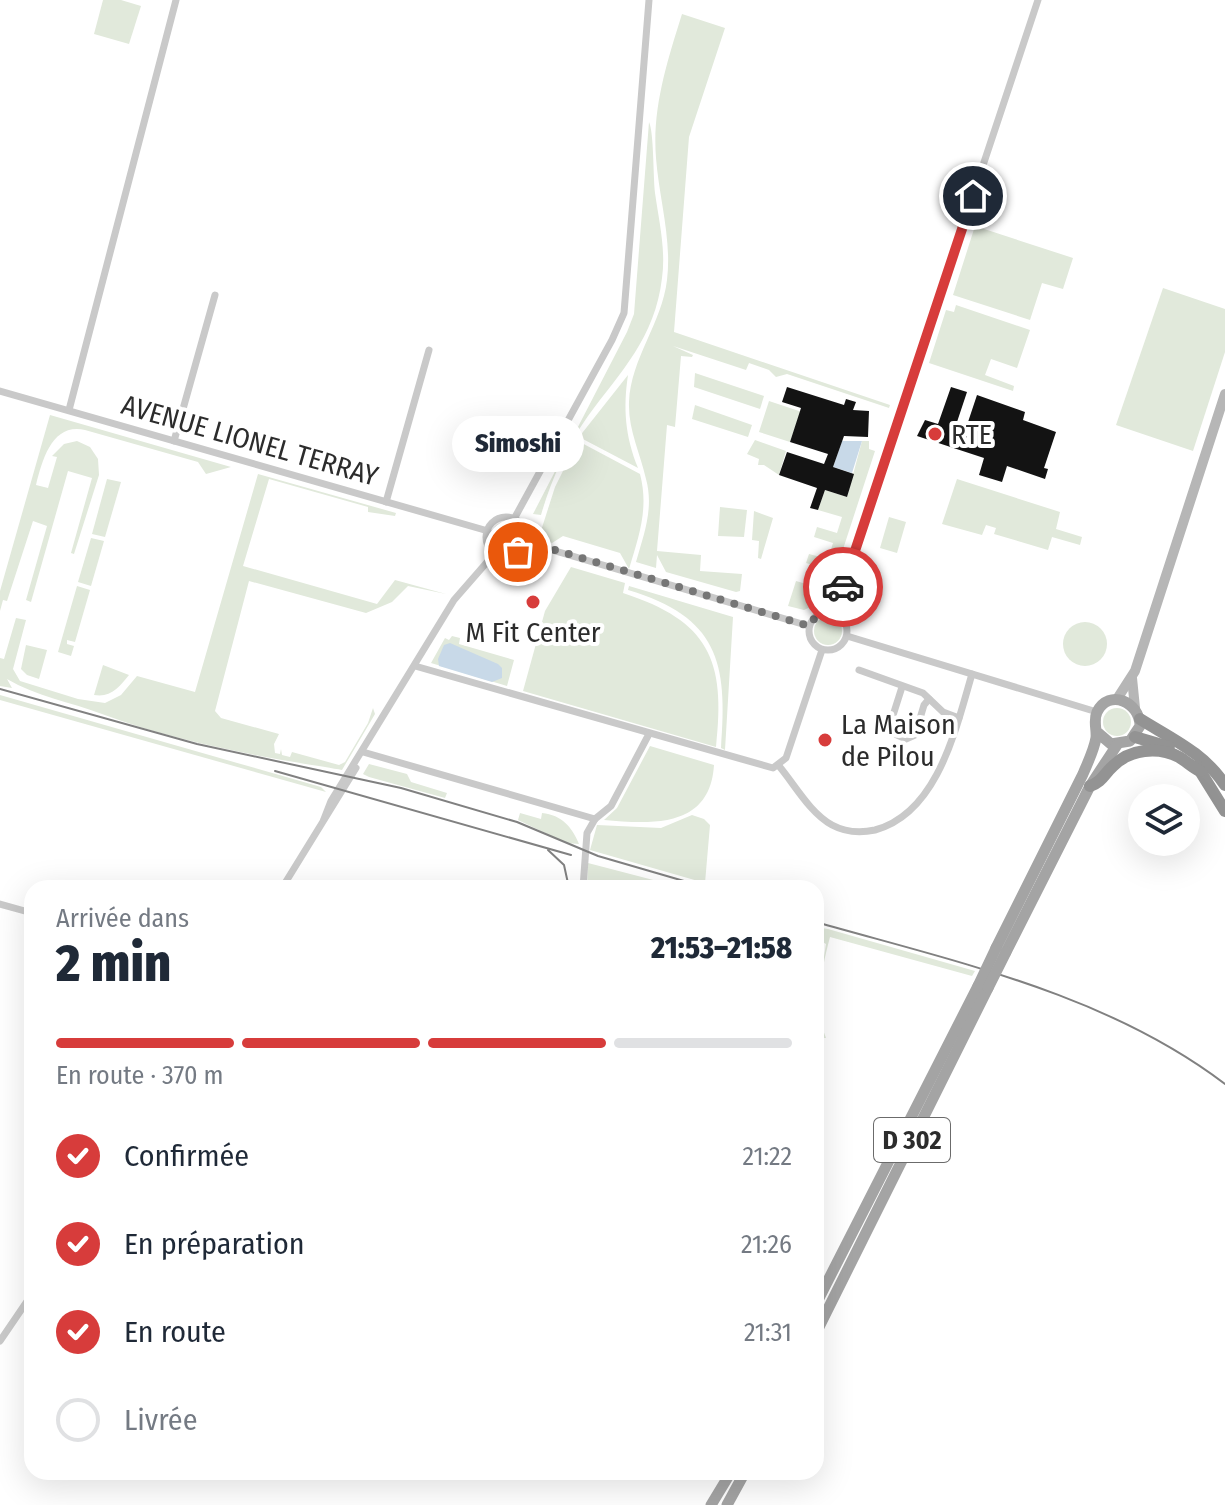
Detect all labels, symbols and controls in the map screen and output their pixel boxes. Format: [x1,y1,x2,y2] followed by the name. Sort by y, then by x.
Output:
[939,162,1007,230] pin
[951,174,995,218] icon: home
[118,388,382,493] street label: AVENUE LIONEL TERRAY
[452,416,584,472] callout: Simoshi
[951,418,992,451] place label: RTE
[926,425,944,443] marker: RTE
[475,428,561,459] text: Simoshi
[484,518,552,586] pin
[496,530,540,574] icon: bag
[803,547,883,627] courier
[821,565,865,609] icon: car
[524,593,542,611] marker: M Fit Center
[465,616,601,649] place label: M Fit Center
[841,708,956,773] place label: La Maison de Pilou
[816,731,834,749] marker: La Maison de Pilou
[1128,784,1200,856] map controls
[1128,784,1200,856] button: layers
[56,903,189,934] text: Arrivée dans
[651,930,792,966] text: 21:53–21:58
[56,932,171,995] text: 2 min
[56,1060,224,1091] text: En route · 370 m
[874,1118,950,1162] road number: D 302
[56,1134,100,1178] icon: check
[124,1138,249,1174] text: Confirmée
[743,1141,792,1172] text: 21:22
[56,1222,100,1266] icon: check
[124,1226,305,1262] text: En préparation
[741,1229,792,1260] text: 21:26
[56,1310,100,1354] icon: check
[124,1314,226,1350] text: En route
[744,1317,792,1348] text: 21:31
[124,1402,197,1438] text: Livrée

